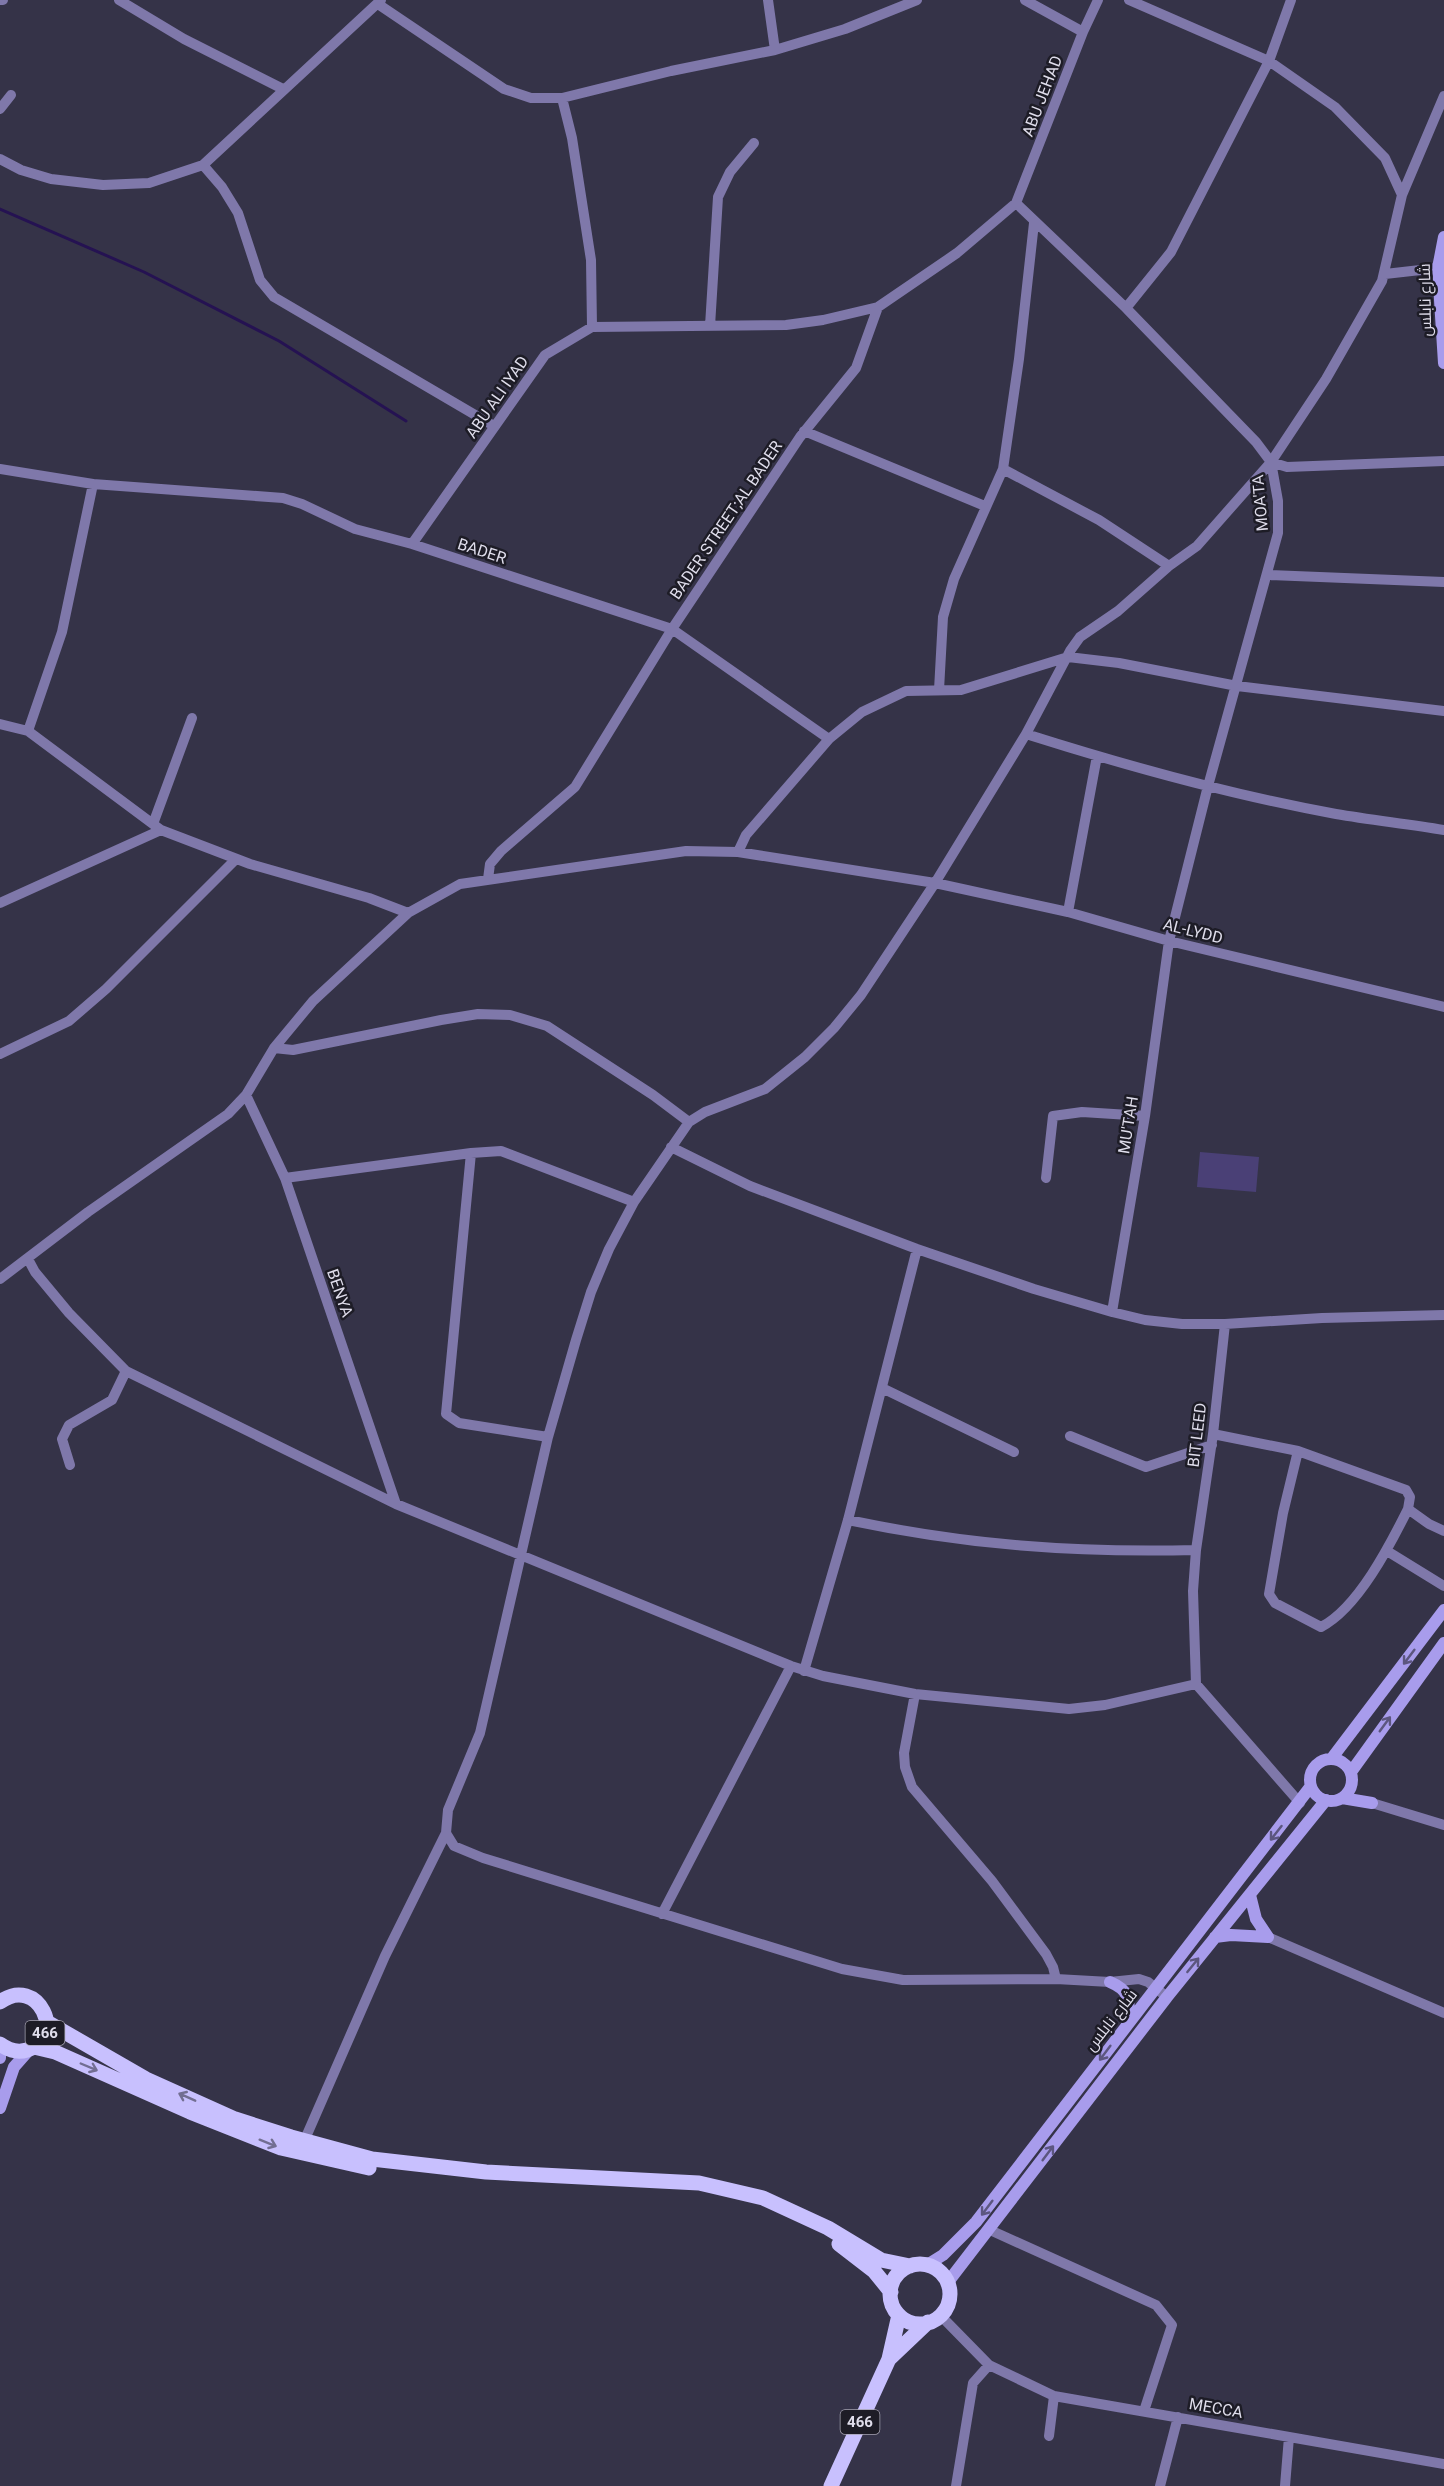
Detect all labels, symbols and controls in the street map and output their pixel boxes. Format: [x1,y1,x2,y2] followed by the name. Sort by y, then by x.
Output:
[1018,53,1066,139] street label: ABU JEHAD
[1415,263,1437,337] street label: شارع نابلس
[462,352,532,442] street label: ABU ALI IYAD
[666,437,786,603] street label: BADER STREET;AL BADER
[1248,473,1272,532] street label: MOA'TA
[455,534,509,568] street label: BADER
[1161,914,1225,948] street label: AL-LYDD
[1114,1095,1142,1155] street label: MU'TAH
[323,1266,357,1320] street label: BENYA
[1184,1402,1210,1468] street label: BIT LEED
[1402,1649,1415,1665] one-way arrow
[1379,1717,1392,1733] one-way arrow
[1270,1825,1283,1841] one-way arrow
[1186,1957,1199,1973] one-way arrow
[1081,1985,1143,2056] street label: شارع نابلس
[26,2021,64,2045] road number: 466
[1099,2045,1112,2061] one-way arrow
[80,2062,98,2073] one-way arrow
[179,2091,197,2103] one-way arrow
[259,2138,277,2149] one-way arrow
[1042,2145,1055,2161] one-way arrow
[980,2200,993,2216] one-way arrow
[1188,2394,1245,2422] street label: MECCA
[840,2410,880,2434] road number: 466

